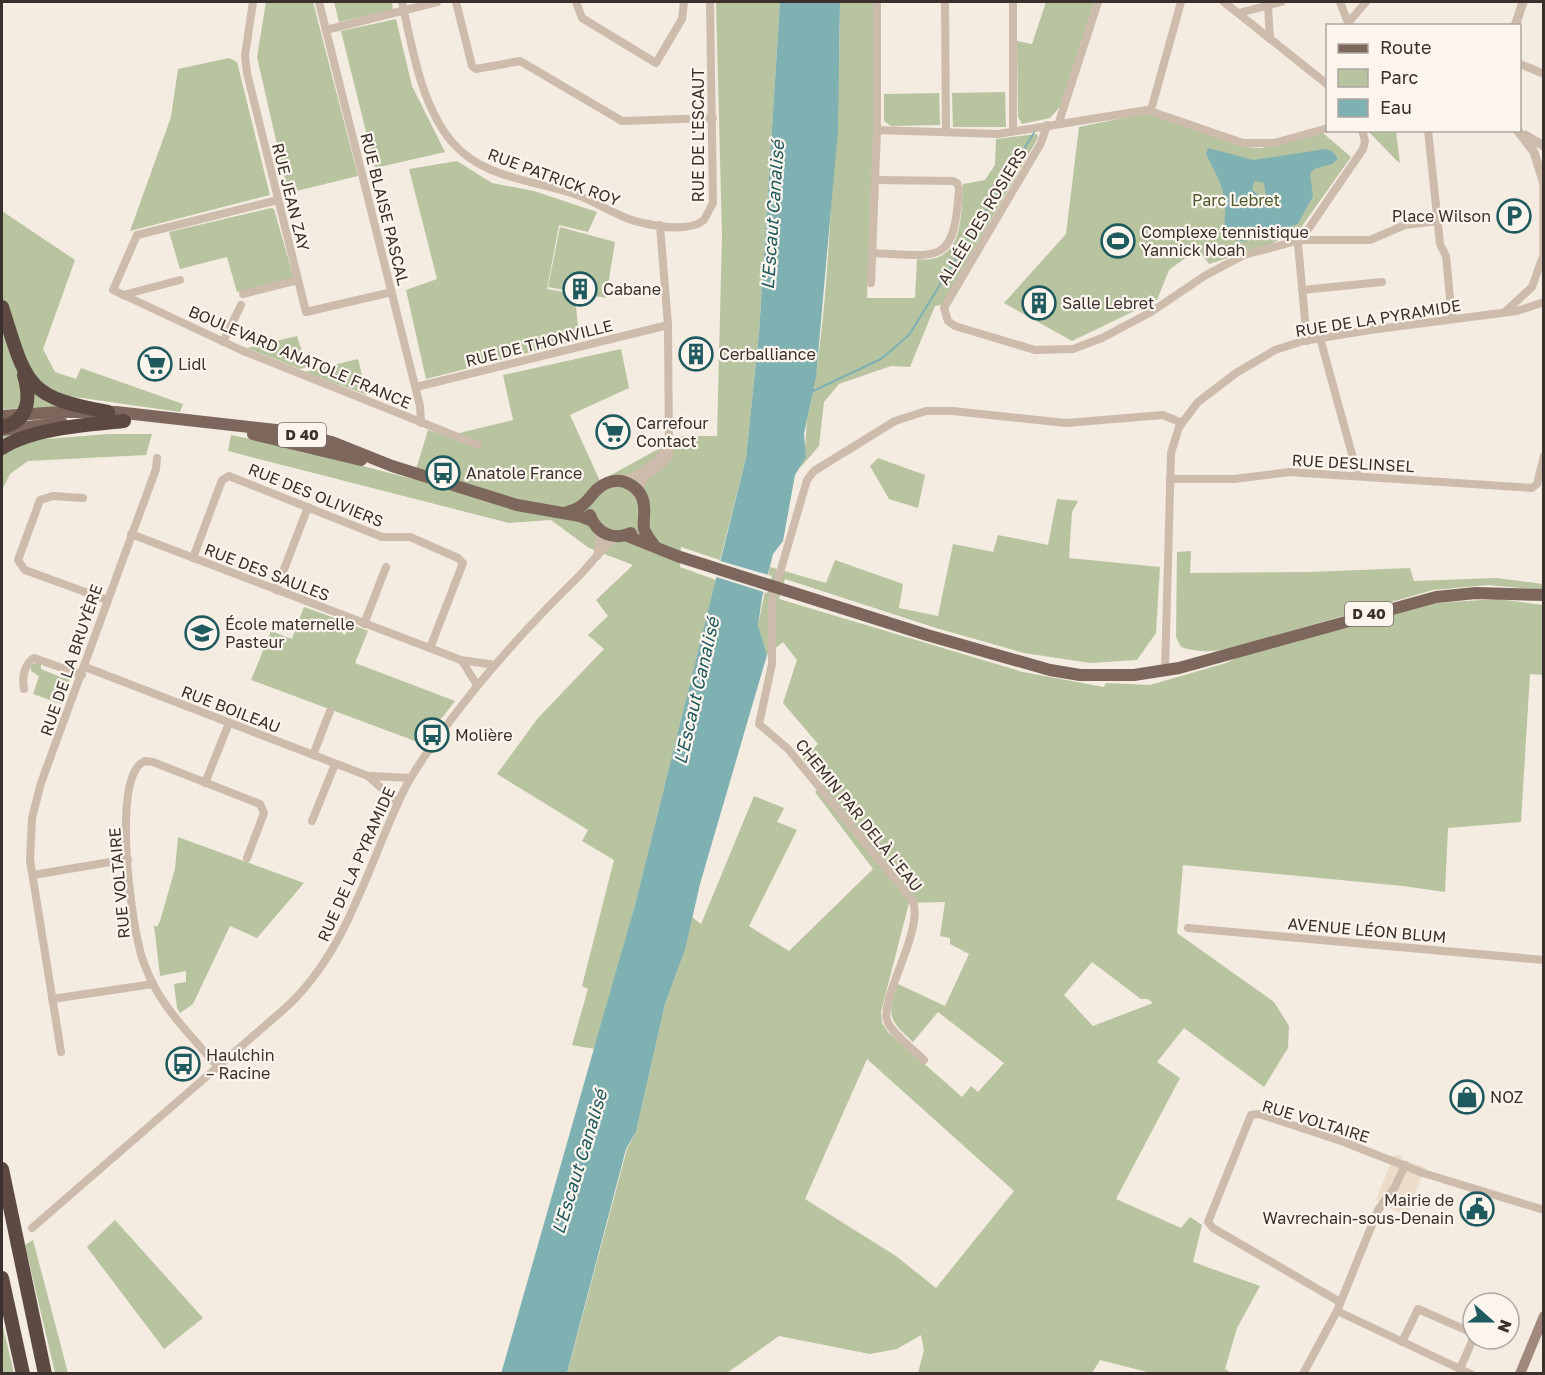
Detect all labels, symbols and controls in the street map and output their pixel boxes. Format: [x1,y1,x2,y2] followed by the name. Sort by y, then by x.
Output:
[1326,24,1521,132] legend
[1380,36,1431,58] text: Route
[1380,66,1419,88] text: Parc
[688,68,708,202] street label: RUE DE L'ESCAUT
[1380,96,1412,118] text: Eau
[356,131,414,287] street label: RUE BLAISE PASCAL
[756,138,788,290] water label: L'Escaut Canalisé
[268,141,314,254] street label: RUE JEAN ZAY
[485,144,623,210] street label: RUE PATRICK ROY
[933,144,1031,288] street label: ALLÉE DES ROSIERS
[1192,190,1280,210] park label: Parc Lebret
[1496,198,1532,234] parking icon: Place Wilson
[1392,206,1491,226] place label: Place Wilson
[1141,222,1309,260] place label: Complexe tennistique Yannick Noah
[1100,223,1136,259] sports icon: Complexe tennistique Yannick Noah
[562,271,598,307] building icon: Cabane
[603,279,661,299] place label: Cabane
[1021,285,1057,321] building icon: Salle Lebret
[1062,293,1154,313] place label: Salle Lebret
[1294,295,1462,341] street label: RUE DE LA PYRAMIDE
[186,301,414,413] street label: BOULEVARD ANATOLE FRANCE
[463,315,615,371] street label: RUE DE THONVILLE
[678,336,714,372] building icon: Cerballiance
[719,344,816,364] place label: Cerballiance
[137,346,173,382] supermarket icon: Lidl
[178,354,206,374] place label: Lidl
[636,413,709,451] place label: Carrefour Contact
[595,414,631,450] supermarket icon: Carrefour Contact
[278,423,326,447] road number: D 40
[1291,450,1415,476] street label: RUE DESLINSEL
[425,455,461,491] bus stop icon: Anatole France
[246,459,386,531] street label: RUE DES OLIVIERS
[466,463,582,483] place label: Anatole France
[202,539,332,605] street label: RUE DES SAULES
[36,581,106,739] street label: RUE DE LA BRUYÈRE
[1345,602,1393,626] road number: D 40
[225,614,355,652] place label: École maternelle Pasteur
[668,614,724,766] water label: L'Escaut Canalisé
[184,615,220,651] school or university icon: École maternelle Pasteur
[179,681,283,737] street label: RUE BOILEAU
[414,717,450,753] bus stop icon: Molière
[455,725,512,745] place label: Molière
[791,735,927,895] street label: CHEMIN PAR DELÀ L'EAU
[313,783,399,945] street label: RUE DE LA PYRAMIDE
[104,827,134,939] street label: RUE VOLTAIRE
[1287,913,1447,947] street label: AVENUE LÉON BLUM
[206,1045,275,1083] place label: Haulchin – Racine
[165,1046,201,1082] bus stop icon: Haulchin – Racine
[1449,1079,1485,1115] shop icon: NOZ
[547,1085,612,1237] water label: L'Escaut Canalisé
[1490,1087,1523,1107] place label: NOZ
[1260,1095,1372,1147] street label: RUE VOLTAIRE
[1263,1190,1454,1228] place label: Mairie de Wavrechain-sous-Denain
[1459,1191,1495,1227] public building icon: Mairie de Wavrechain-sous-Denain
[1461,1291,1521,1351] north arrow
[1493,1317,1517,1336] text: N

